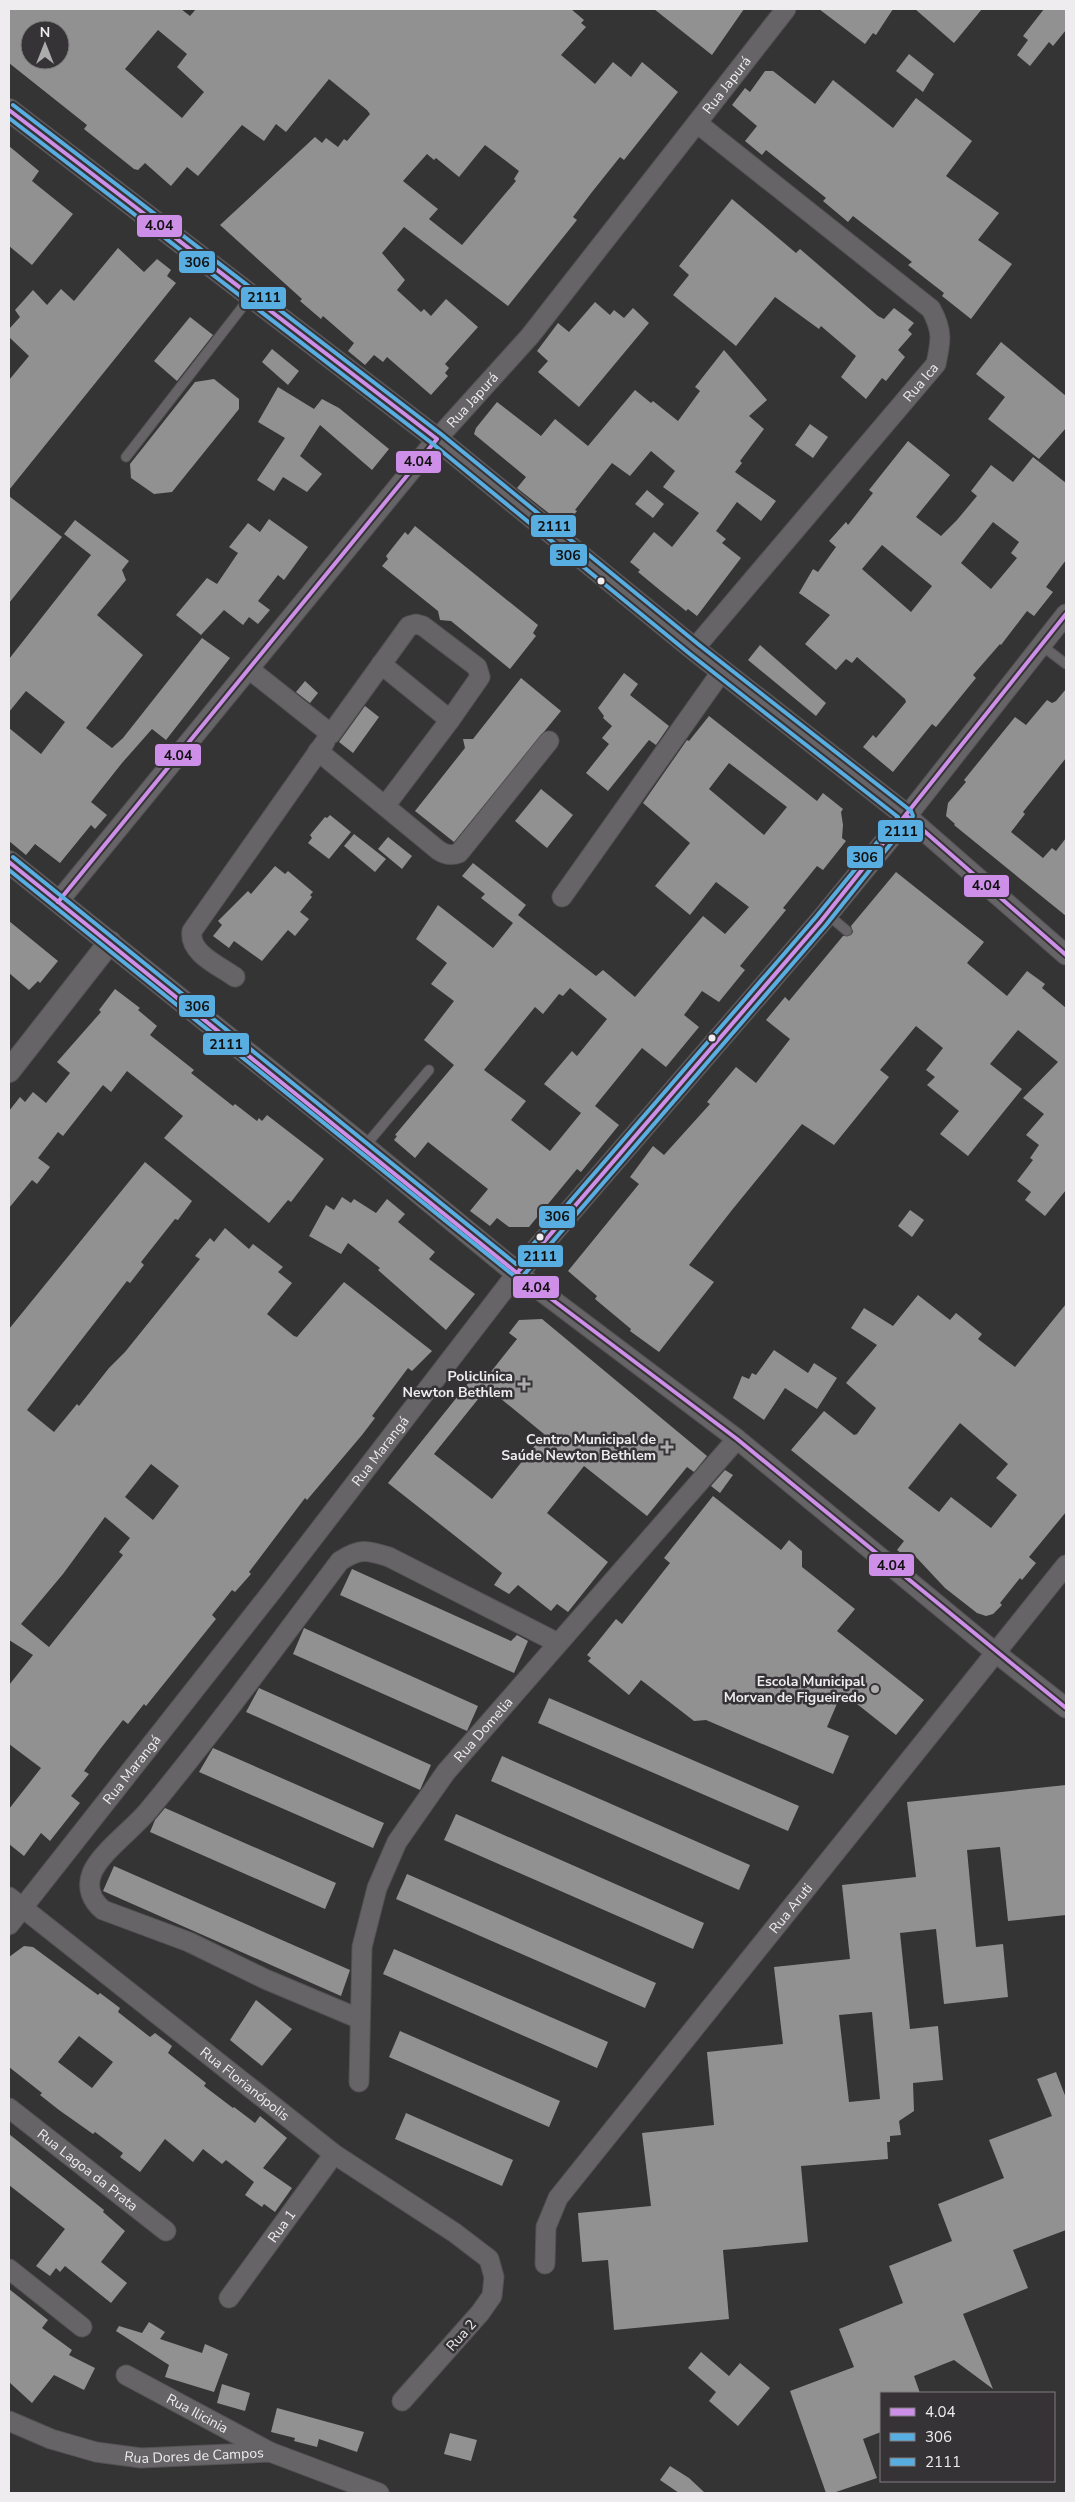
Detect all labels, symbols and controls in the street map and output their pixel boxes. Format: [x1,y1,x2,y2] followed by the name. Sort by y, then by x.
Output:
[20,20,70,70] north arrow
[40,23,50,42] text: N
[698,52,756,118] street label: Rua Japurá
[136,214,183,238] line badge: 4.04
[145,216,174,235] text: 4.04
[178,250,216,274] line badge: 306
[184,253,210,272] text: 306
[240,286,287,310] line badge: 2111
[247,288,281,307] text: 2111
[899,359,943,406] street label: Rua Ica
[443,368,503,432] street label: Rua Japurá
[395,450,442,474] line badge: 4.04
[404,452,433,471] text: 4.04
[530,514,577,538] line badge: 2111
[537,517,571,536] text: 2111
[549,543,588,567] line badge: 306
[555,546,581,565] text: 306
[596,576,606,586] unlabelled marker
[154,743,202,767] line badge: 4.04
[164,746,193,765] text: 4.04
[877,819,924,843] line badge: 2111
[884,822,918,841] text: 2111
[846,845,884,869] line badge: 306
[852,848,878,867] text: 306
[963,874,1010,898] line badge: 4.04
[972,876,1001,895] text: 4.04
[178,994,216,1018] line badge: 306
[184,997,210,1016] text: 306
[202,1032,250,1056] line badge: 2111
[707,1033,717,1043] unlabelled marker
[209,1035,243,1054] text: 2111
[538,1205,576,1229] line badge: 306
[544,1207,570,1226] text: 306
[535,1232,545,1242] unlabelled marker
[517,1244,564,1268] line badge: 2111
[523,1247,557,1266] text: 2111
[512,1275,560,1299] line badge: 4.04
[522,1278,551,1297] text: 4.04
[403,1367,513,1402] place label: Policlinica Newton Bethlem
[517,1377,531,1391] marker: Policlinica Newton Bethlem
[347,1412,413,1490] street label: Rua Marangá
[501,1430,656,1465] place label: Centro Municipal de Saúde Newton Bethlem
[660,1440,674,1454] marker: Centro Municipal de Saúde Newton Bethlem
[868,1553,915,1577] line badge: 4.04
[877,1556,906,1575] text: 4.04
[724,1672,866,1707] place label: Escola Municipal Morvan de Figueiredo
[869,1683,881,1695] marker: Escola Municipal Morvan de Figueiredo
[450,1693,517,1766] street label: Rua Domelia
[99,1731,165,1809] street label: Rua Marangá
[765,1879,817,1938] street label: Rua Aruti
[196,2043,294,2126] street label: Rua Florianópolis
[33,2125,142,2215] street label: Rua Lagoa da Prata
[263,2206,300,2247] street label: Rua 1
[442,2315,481,2355] street label: Rua 2
[163,2389,231,2438] street label: Rua Ilicinia
[880,2392,1055,2482] legend
[925,2402,955,2422] text: 4.04
[925,2427,952,2447] text: 306
[123,2443,265,2468] street label: Rua Dores de Campos
[925,2452,961,2472] text: 2111

